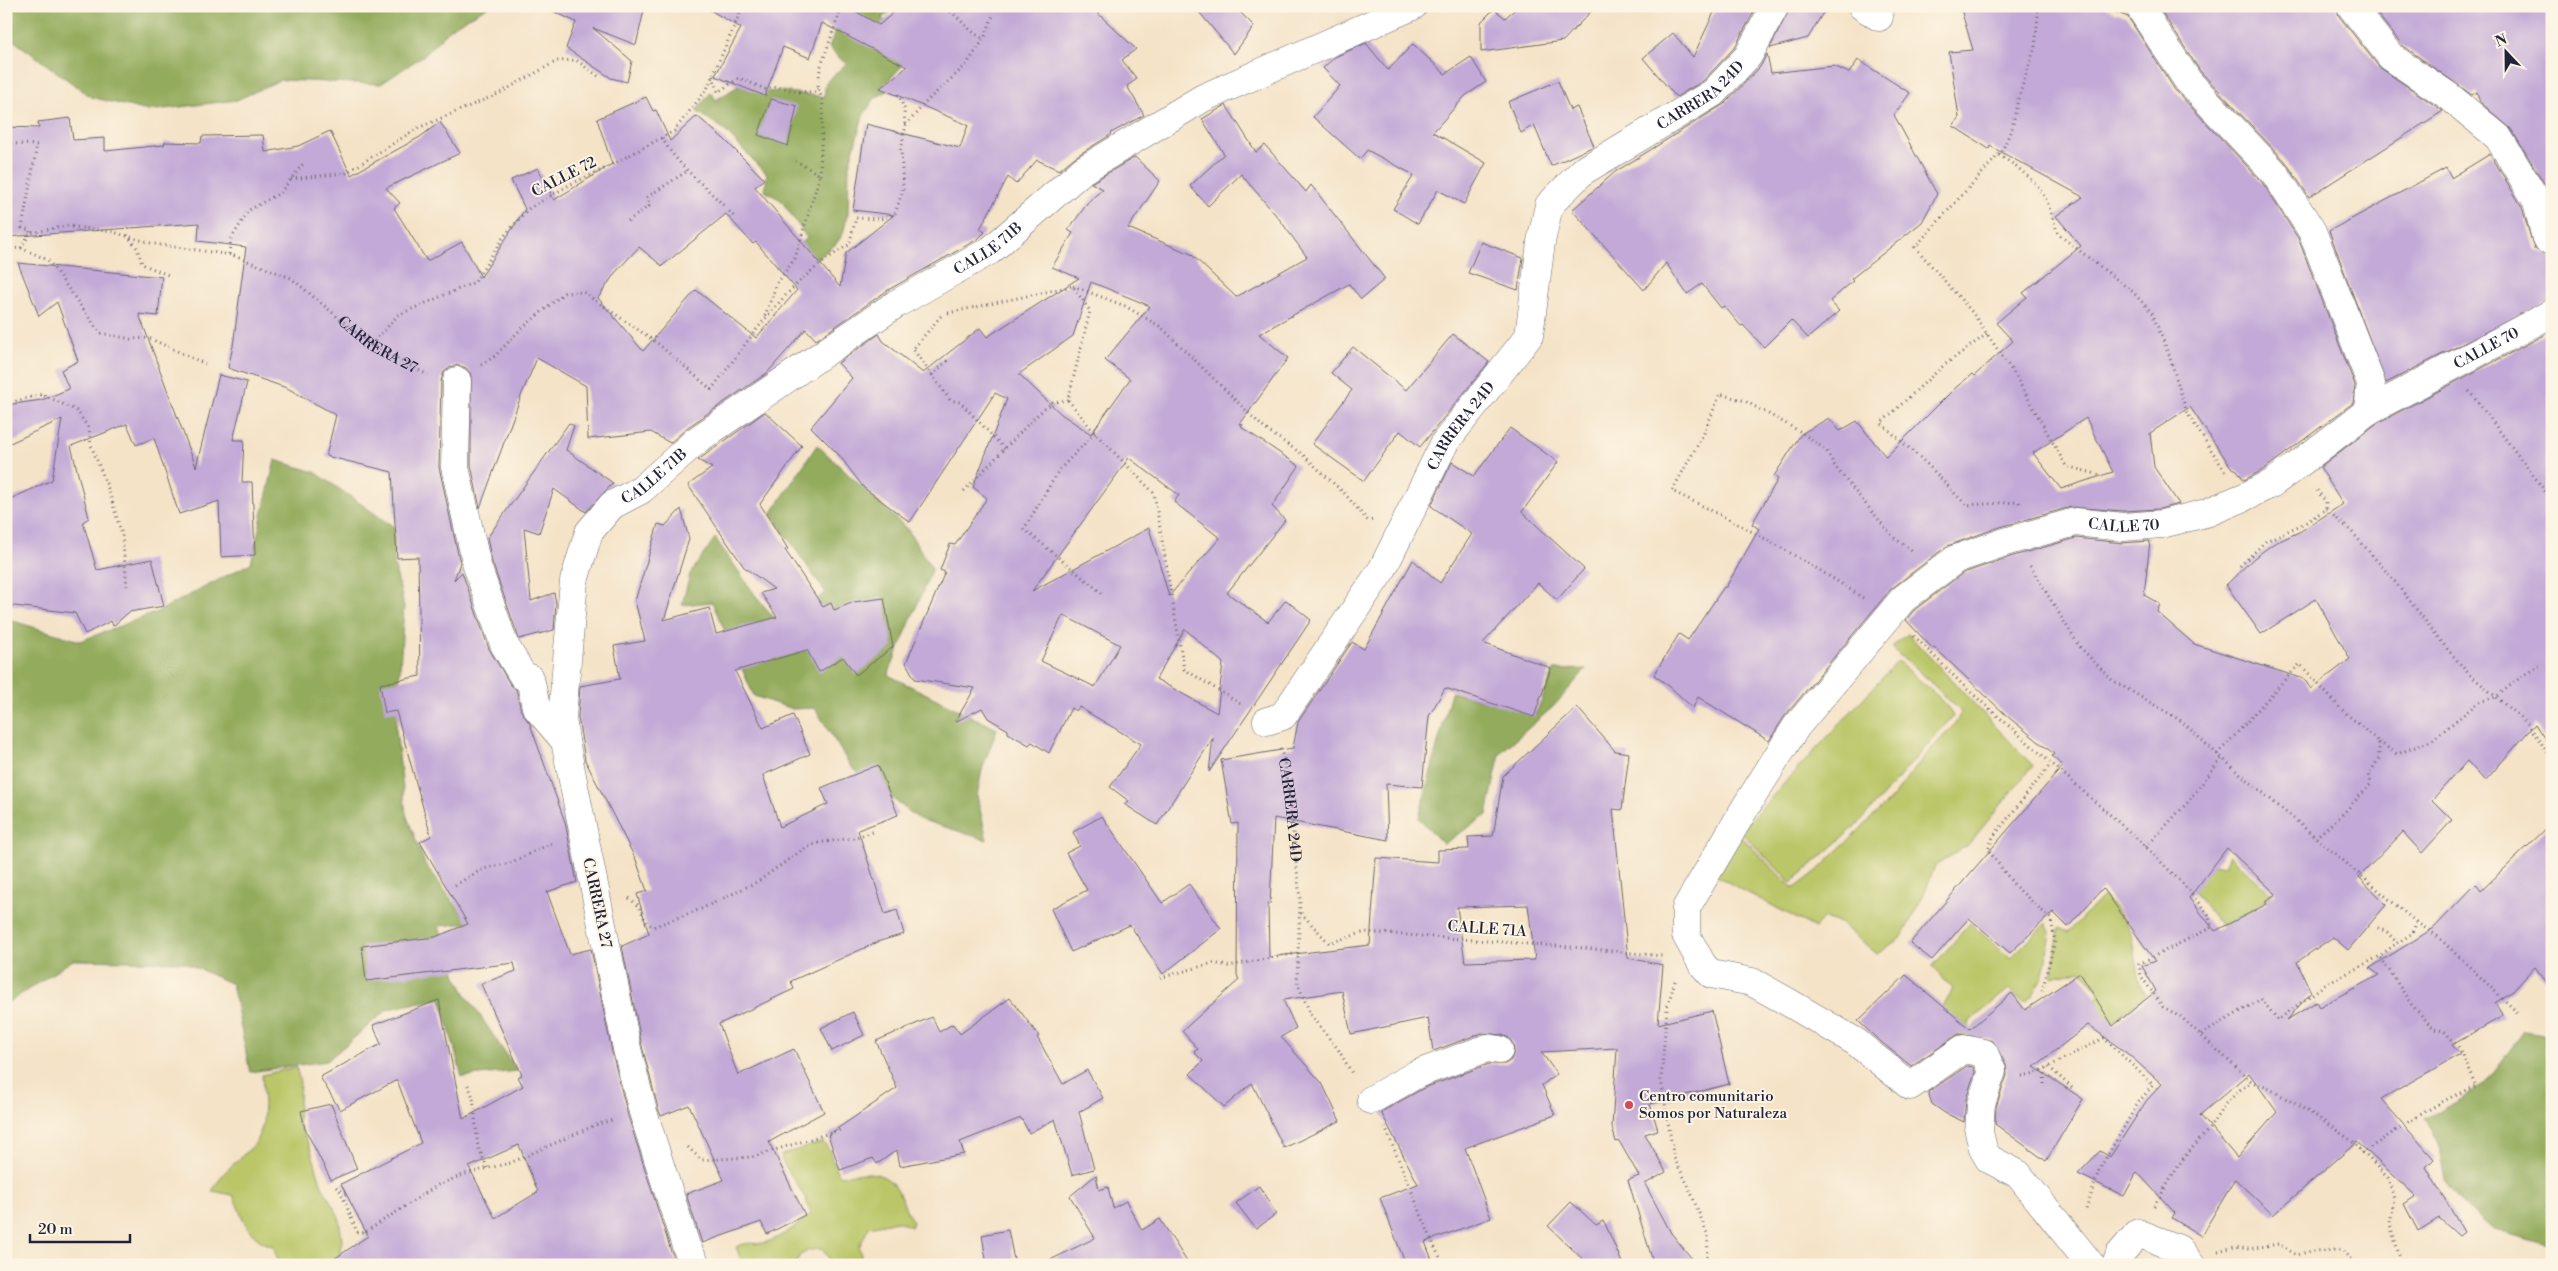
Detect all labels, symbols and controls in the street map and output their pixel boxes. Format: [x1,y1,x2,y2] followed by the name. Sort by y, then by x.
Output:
[2480,28,2530,78] north arrow
[2493,30,2510,51] text: N
[1653,57,1748,134] street label: CARRERA 24D
[528,153,600,201] street label: CALLE 72
[950,218,1026,279] street label: CALLE 71B
[334,312,421,377] street label: CARRERA 27
[2450,323,2522,373] street label: CALLE 70
[1423,378,1499,473] street label: CARRERA 24D
[618,444,691,508] street label: CALLE 71B
[2087,514,2160,537] street label: CALLE 70
[1274,756,1306,863] street label: CARRERA 24D
[578,856,616,950] street label: CARRERA 27
[1447,917,1528,941] street label: CALLE 71A
[1639,1087,1788,1123] place label: Centro comunitario Somos por Naturaleza
[1623,1099,1635,1111] marker: Centro comunitario Somos por Naturaleza
[30,1211,130,1243] scale bar
[38,1220,73,1239] text: 20 m

